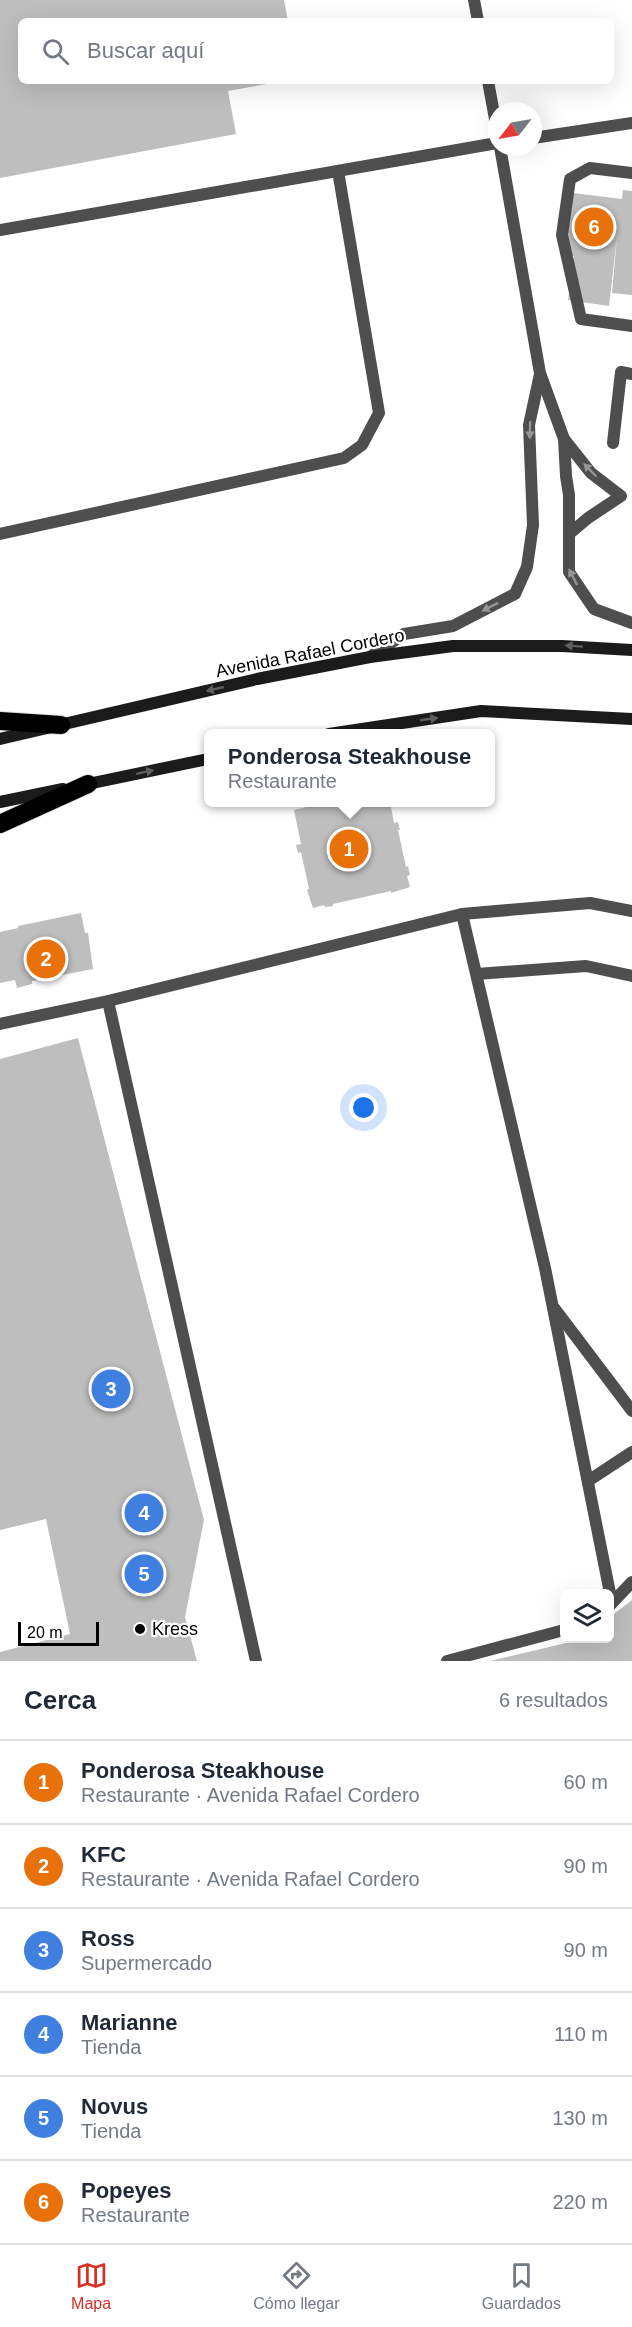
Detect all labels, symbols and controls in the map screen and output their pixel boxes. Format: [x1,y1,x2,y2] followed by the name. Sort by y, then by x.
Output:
[18,18,614,84] search box
[39,35,72,68] icon: search
[87,38,204,63] text: Buscar aquí
[488,102,542,156] north arrow
[574,204,614,250] pin: 6
[525,421,535,440] one-way arrow
[583,463,597,478] one-way arrow
[569,568,579,586] one-way arrow
[481,602,498,612] one-way arrow
[214,625,406,681] street label: Avenida Rafael Cordero
[564,642,583,651] one-way arrow
[205,684,224,694] one-way arrow
[419,714,438,723] one-way arrow
[204,729,495,807] popup
[228,744,471,769] text: Ponderosa Steakhouse
[136,767,155,776] one-way arrow
[228,770,337,792] text: Restaurante
[330,826,368,872] pin: 1
[26,936,66,982] pin: 2
[349,1093,378,1122] your location
[92,1366,130,1412] pin: 3
[124,1490,164,1536] pin: 4
[124,1552,164,1596] pin: 5
[560,1589,614,1643] map controls
[560,1589,614,1643] button: layers
[18,1619,99,1646] scale bar
[152,1619,198,1639] place label: Kress
[133,1622,147,1636] marker: Kress
[27,1624,63,1641] text: 20 m
[24,1685,96,1715] text: Cerca
[499,1689,608,1711] text: 6 resultados
[81,1758,324,1783] text: Ponderosa Steakhouse
[38,1771,49,1793] text: 1
[564,1771,608,1793] text: 60 m
[81,1784,420,1806] text: Restaurante · Avenida Rafael Cordero
[81,1842,126,1867] text: KFC
[38,1855,49,1877] text: 2
[564,1855,608,1877] text: 90 m
[81,1868,420,1890] text: Restaurante · Avenida Rafael Cordero
[81,1926,135,1951] text: Ross
[38,1939,49,1961] text: 3
[564,1939,608,1961] text: 90 m
[81,1952,212,1974] text: Supermercado
[81,2010,178,2035] text: Marianne
[38,2023,49,2045] text: 4
[554,2023,608,2045] text: 110 m
[81,2036,141,2058] text: Tienda
[81,2094,148,2119] text: Novus
[38,2107,49,2129] text: 5
[552,2107,608,2129] text: 130 m
[81,2120,141,2142] text: Tienda
[81,2178,172,2203] text: Popeyes
[38,2191,49,2213] text: 6
[552,2191,608,2213] text: 220 m
[81,2204,190,2226] text: Restaurante
[71,2259,111,2313] tab: Mapa
[253,2259,340,2313] tab: Cómo llegar
[482,2259,561,2313] tab: Guardados

